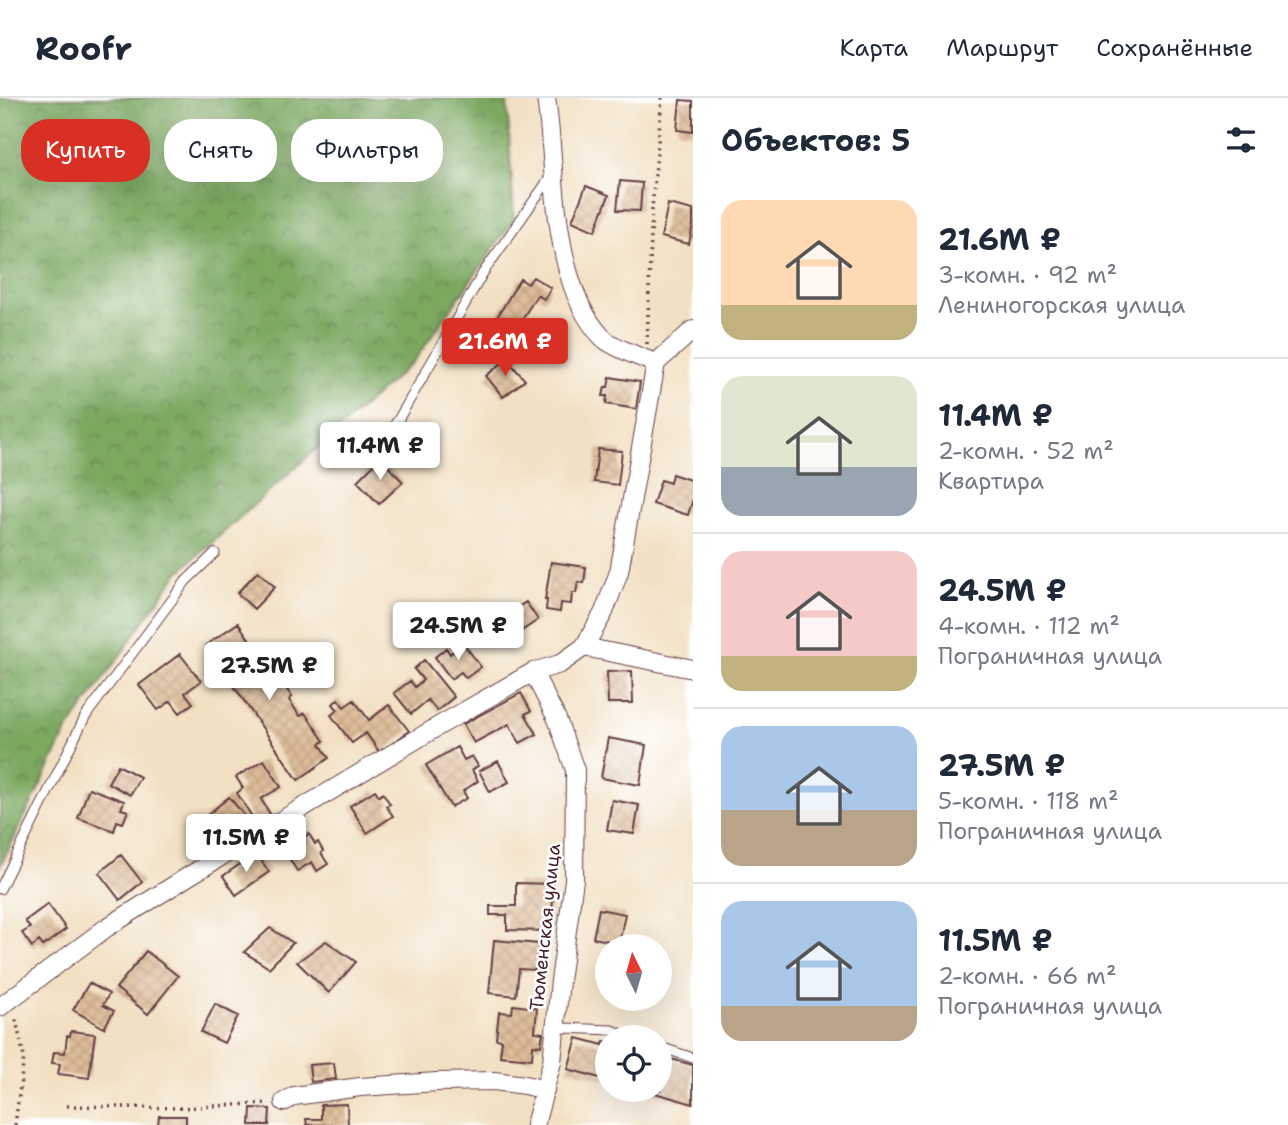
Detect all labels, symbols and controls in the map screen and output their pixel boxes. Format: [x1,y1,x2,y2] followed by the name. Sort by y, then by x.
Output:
[35,26,132,71] text: Roofr
[840,32,908,64] text: Карта
[946,32,1058,64] text: Маршрут
[1096,32,1253,64] text: Сохранённые
[21,119,150,182] chip: Купить
[164,119,277,182] chip: Снять
[291,119,443,182] chip: Фильтры
[721,120,910,161] text: Объектов: 5
[1222,121,1260,159] icon: filters
[938,219,1061,260] text: 21.6M ₽
[777,228,861,312] icon: home
[938,260,1117,290] text: 3-комн. · 92 m²
[938,290,1185,320] text: Лениногорская улица
[440,318,570,378] pin: 21.6M ₽
[458,326,552,356] text: 21.6M ₽
[938,395,1053,436] text: 11.4M ₽
[777,404,861,488] icon: home
[315,422,445,482] pin: 11.4M ₽
[336,430,424,460] text: 11.4M ₽
[938,436,1114,466] text: 2-комн. · 52 m²
[938,466,1044,496] text: Квартира
[938,570,1067,611] text: 24.5M ₽
[777,579,861,663] icon: home
[393,602,523,662] pin: 24.5M ₽
[409,610,507,640] text: 24.5M ₽
[938,611,1120,641] text: 4-комн. · 112 m²
[938,641,1162,671] text: Пограничная улица
[204,642,334,702] pin: 27.5M ₽
[220,650,318,680] text: 27.5M ₽
[938,745,1066,786] text: 27.5M ₽
[777,754,861,838] icon: home
[938,786,1119,816] text: 5-комн. · 118 m²
[181,814,311,874] pin: 11.5M ₽
[938,816,1162,846] text: Пограничная улица
[202,822,290,852] text: 11.5M ₽
[524,842,566,1012] street label: Тюменская улица
[938,920,1053,961] text: 11.5M ₽
[777,929,861,1013] icon: home
[595,934,672,1012] north arrow
[595,934,672,1102] map controls
[938,961,1117,991] text: 2-комн. · 66 m²
[938,991,1162,1021] text: Пограничная улица
[595,1025,672,1102] button: locate

